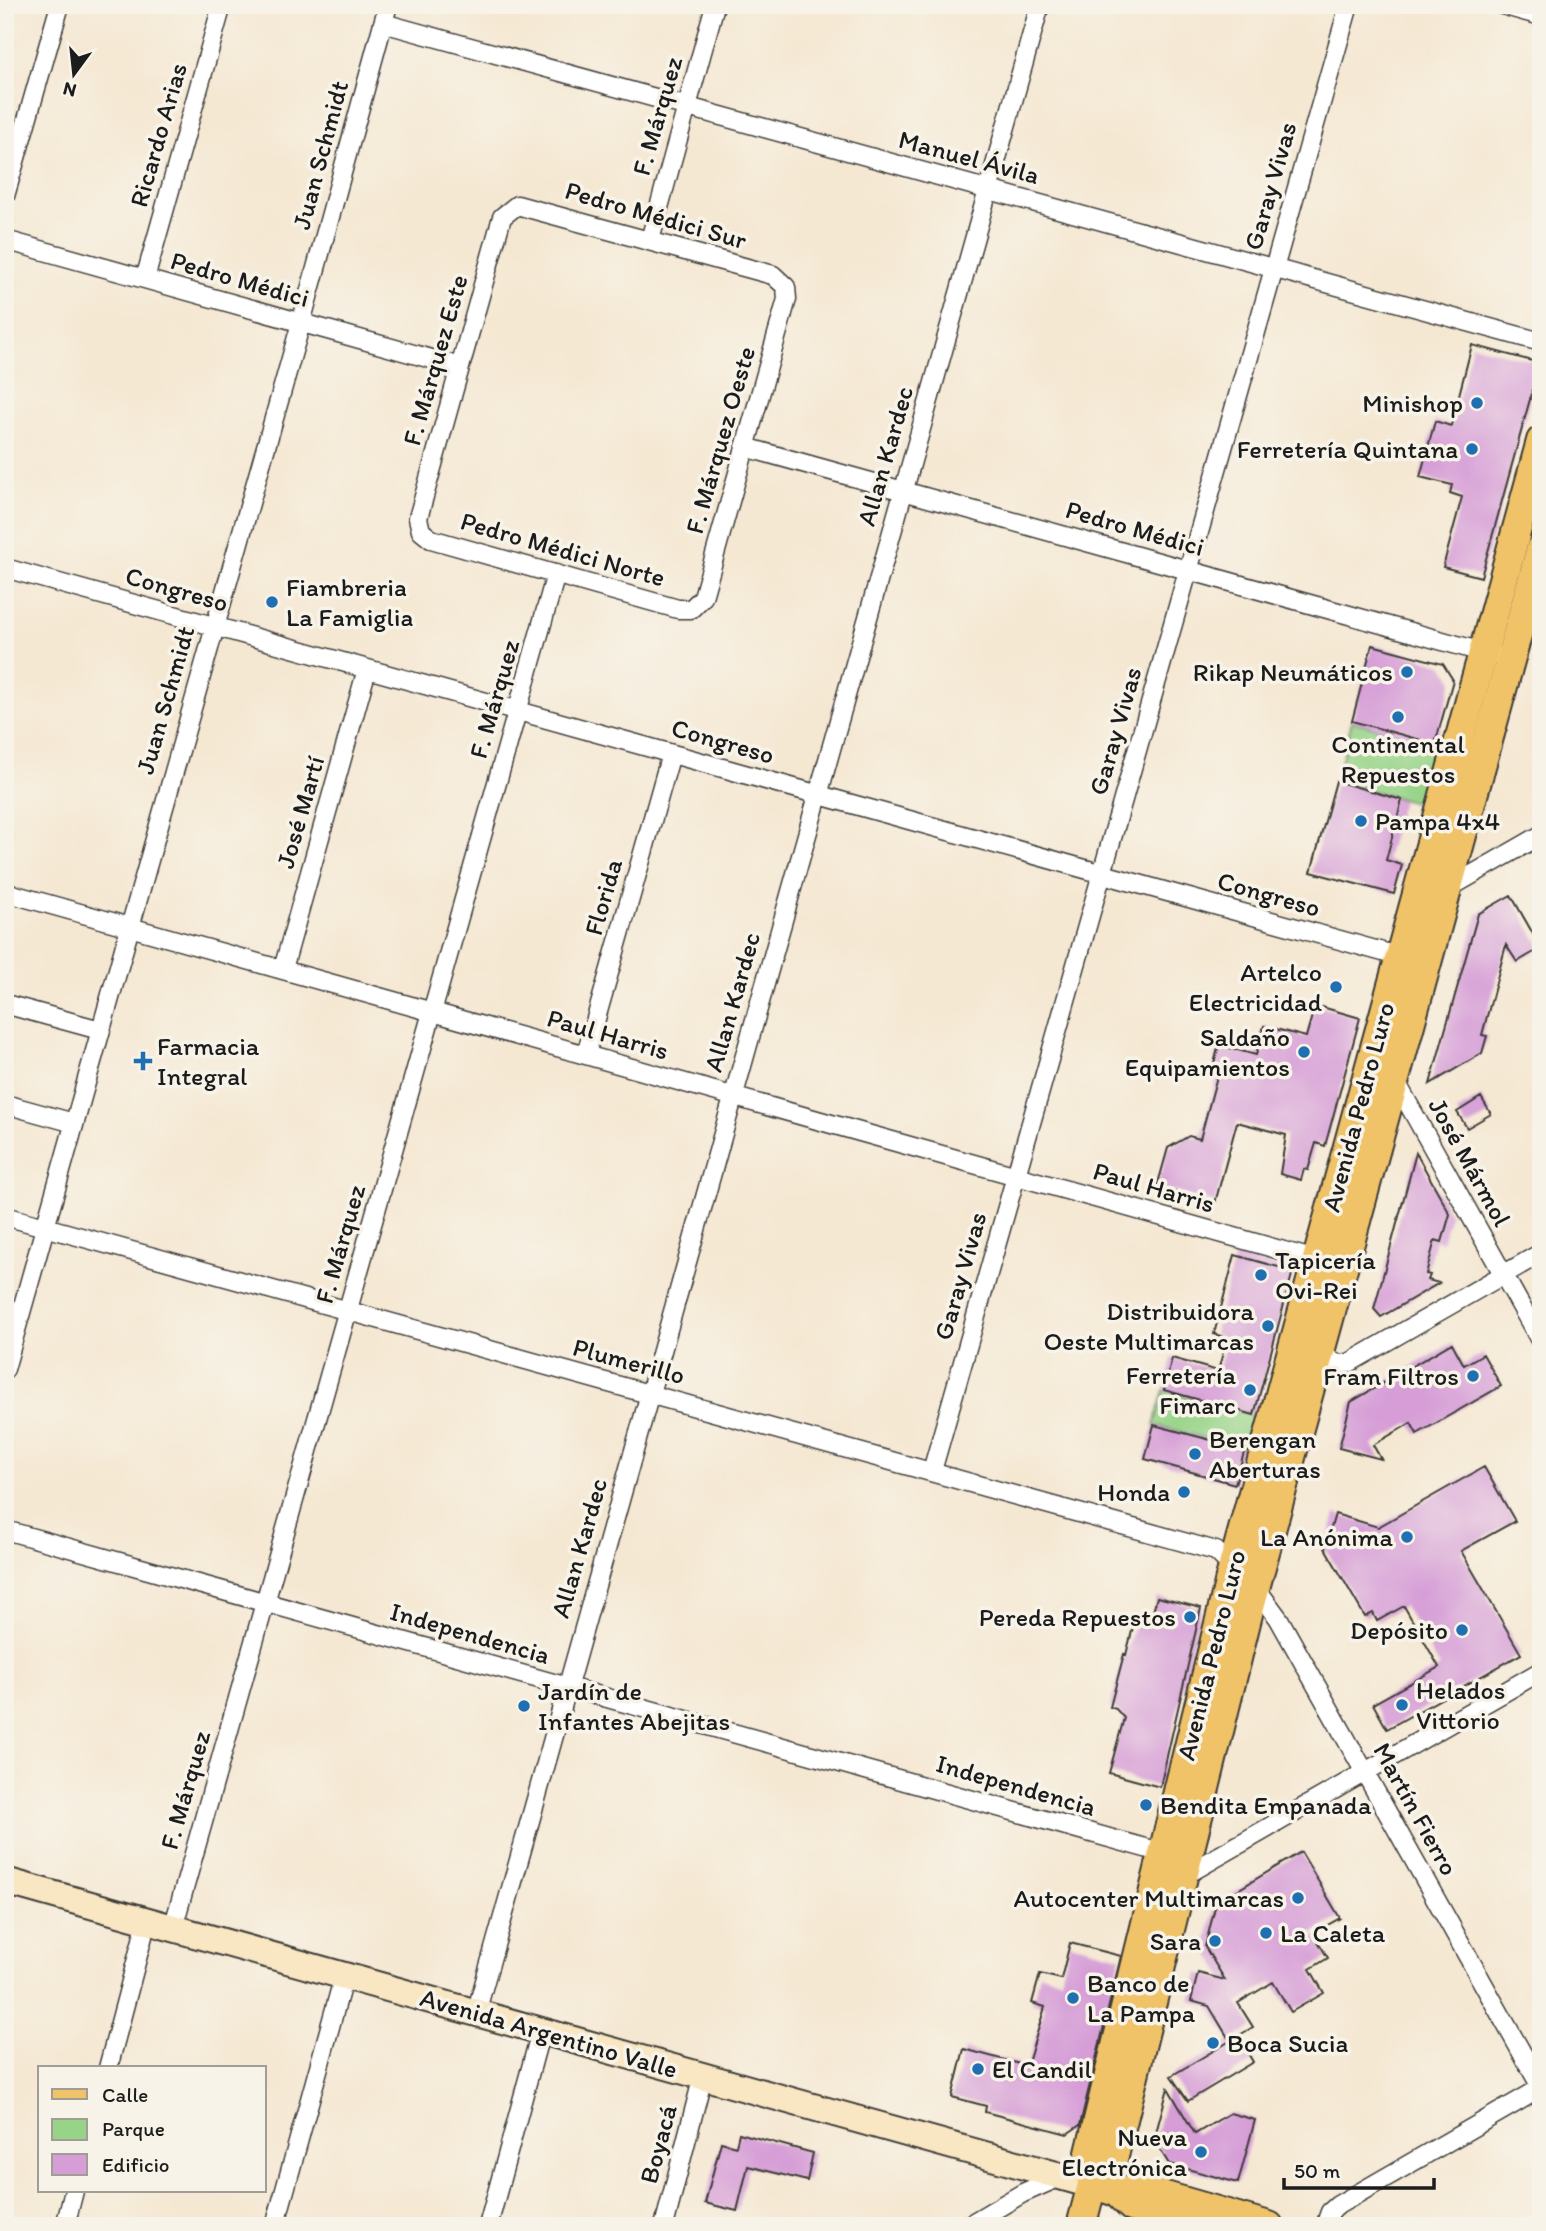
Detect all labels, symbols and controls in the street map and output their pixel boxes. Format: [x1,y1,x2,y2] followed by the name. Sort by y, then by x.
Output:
[38,38,108,108] north arrow
[625,53,689,179] street label: F. Márquez
[122,59,194,211] street label: Ricardo Arias
[61,77,79,103] text: N
[285,77,355,233] street label: Juan Schmidt
[1236,118,1304,254] street label: Garay Vivas
[895,123,1043,191] street label: Manuel Ávila
[562,174,751,256] street label: Pedro Médici Sur
[167,244,313,314] street label: Pedro Médici
[395,271,475,449] street label: F. Márquez Este
[678,343,762,537] street label: F. Márquez Oeste
[850,382,920,530] street label: Allan Kardec
[1362,387,1463,419] place label: Minishop
[1469,395,1485,411] marker: Minishop
[1237,433,1458,465] place label: Ferretería Quintana
[1464,441,1480,457] marker: Ferretería Quintana
[1062,493,1208,563] street label: Pedro Médici
[457,504,669,594] street label: Pedro Médici Norte
[122,559,232,619] street label: Congreso
[286,571,413,633] place label: Fiambreria La Famiglia
[264,594,280,610] marker: Fiambreria La Famiglia
[129,622,201,778] street label: Juan Schmidt
[462,636,526,762] street label: F. Márquez
[1193,656,1393,688] place label: Rikap Neumáticos
[1081,663,1149,799] street label: Garay Vivas
[1399,664,1415,680] marker: Rikap Neumáticos
[1390,709,1406,725] marker: Continental Repuestos
[668,711,778,771] street label: Congreso
[1331,728,1465,790] place label: Continental Repuestos
[269,752,331,872] street label: José Martí
[1375,805,1500,837] place label: Pampa 4x4
[1353,813,1369,829] marker: Pampa 4x4
[577,855,629,939] street label: Florida
[1214,864,1324,924] street label: Congreso
[697,928,767,1076] street label: Allan Kardec
[1189,956,1323,1018] place label: Artelco Electricidad
[1328,979,1344,995] marker: Artelco Electricidad
[1315,999,1401,1215] street label: Avenida Pedro Luro
[544,1001,672,1067] street label: Paul Harris
[1125,1021,1290,1083] place label: Saldaño Equipamientos
[157,1030,260,1092] place label: Farmacia Integral
[1296,1044,1312,1060] marker: Saldaño Equipamientos
[135,1053,151,1069] marker: Farmacia Integral
[1422,1092,1518,1232] street label: José Mármol
[1090,1154,1218,1220] street label: Paul Harris
[308,1181,372,1307] street label: F. Márquez
[926,1208,994,1344] street label: Garay Vivas
[1275,1244,1376,1306] place label: Tapicería Ovi-Rei
[1253,1267,1269,1283] marker: Tapicería Ovi-Rei
[1044,1295,1254,1357] place label: Distribuidora Oeste Multimarcas
[1260,1318,1276,1334] marker: Distribuidora Oeste Multimarcas
[569,1331,689,1391] street label: Plumerillo
[1126,1359,1236,1421] place label: Ferretería Fimarc
[1323,1360,1459,1392] place label: Fram Filtros
[1465,1368,1481,1384] marker: Fram Filtros
[1242,1382,1258,1398] marker: Ferretería Fimarc
[1209,1423,1321,1485] place label: Berengan Aberturas
[1187,1446,1203,1462] marker: Berengan Aberturas
[544,1474,614,1622] street label: Allan Kardec
[1097,1476,1170,1508] place label: Honda
[1176,1484,1192,1500] marker: Honda
[1260,1521,1393,1553] place label: La Anónima
[1399,1529,1415,1545] marker: La Anónima
[1169,1547,1253,1763] street label: Avenida Pedro Luro
[387,1595,554,1671] street label: Independencia
[979,1601,1176,1633] place label: Pereda Repuestos
[1182,1609,1198,1625] marker: Pereda Repuestos
[1350,1614,1448,1646] place label: Depósito
[1454,1622,1470,1638] marker: Depósito
[1416,1674,1505,1736] place label: Helados Vittorio
[538,1675,730,1737] place label: Jardín de Infantes Abejitas
[1394,1697,1410,1713] marker: Helados Vittorio
[516,1698,532,1714] marker: Jardín de Infantes Abejitas
[153,1727,217,1853] street label: F. Márquez
[1366,1737,1466,1881] street label: Martín Fierro
[933,1747,1100,1823] street label: Independencia
[1160,1789,1372,1821] place label: Bendita Empanada
[1138,1797,1154,1813] marker: Bendita Empanada
[1014,1882,1284,1914] place label: Autocenter Multimarcas
[1290,1890,1306,1906] marker: Autocenter Multimarcas
[1280,1917,1386,1949] place label: La Caleta
[1150,1925,1201,1957] place label: Sara
[1258,1925,1274,1941] marker: La Caleta
[1207,1933,1223,1949] marker: Sara
[1087,1967,1196,2029] place label: Banco de La Pampa
[417,1981,681,2085] street label: Avenida Argentino Valle
[1065,1990,1081,2006] marker: Banco de La Pampa
[1227,2027,1348,2059] place label: Boca Sucia
[1205,2035,1221,2051] marker: Boca Sucia
[992,2053,1092,2085] place label: El Candil
[970,2061,986,2077] marker: El Candil
[38,2066,266,2192] legend
[102,2082,148,2107] text: Calle
[632,2101,684,2187] street label: Boyacá
[102,2116,165,2141] text: Parque
[1061,2121,1188,2183] place label: Nueva Electrónica
[1193,2144,1209,2160] marker: Nueva Electrónica
[1284,2147,1434,2191] scale bar
[102,2152,170,2177] text: Edificio
[1294,2158,1341,2183] text: 50 m

